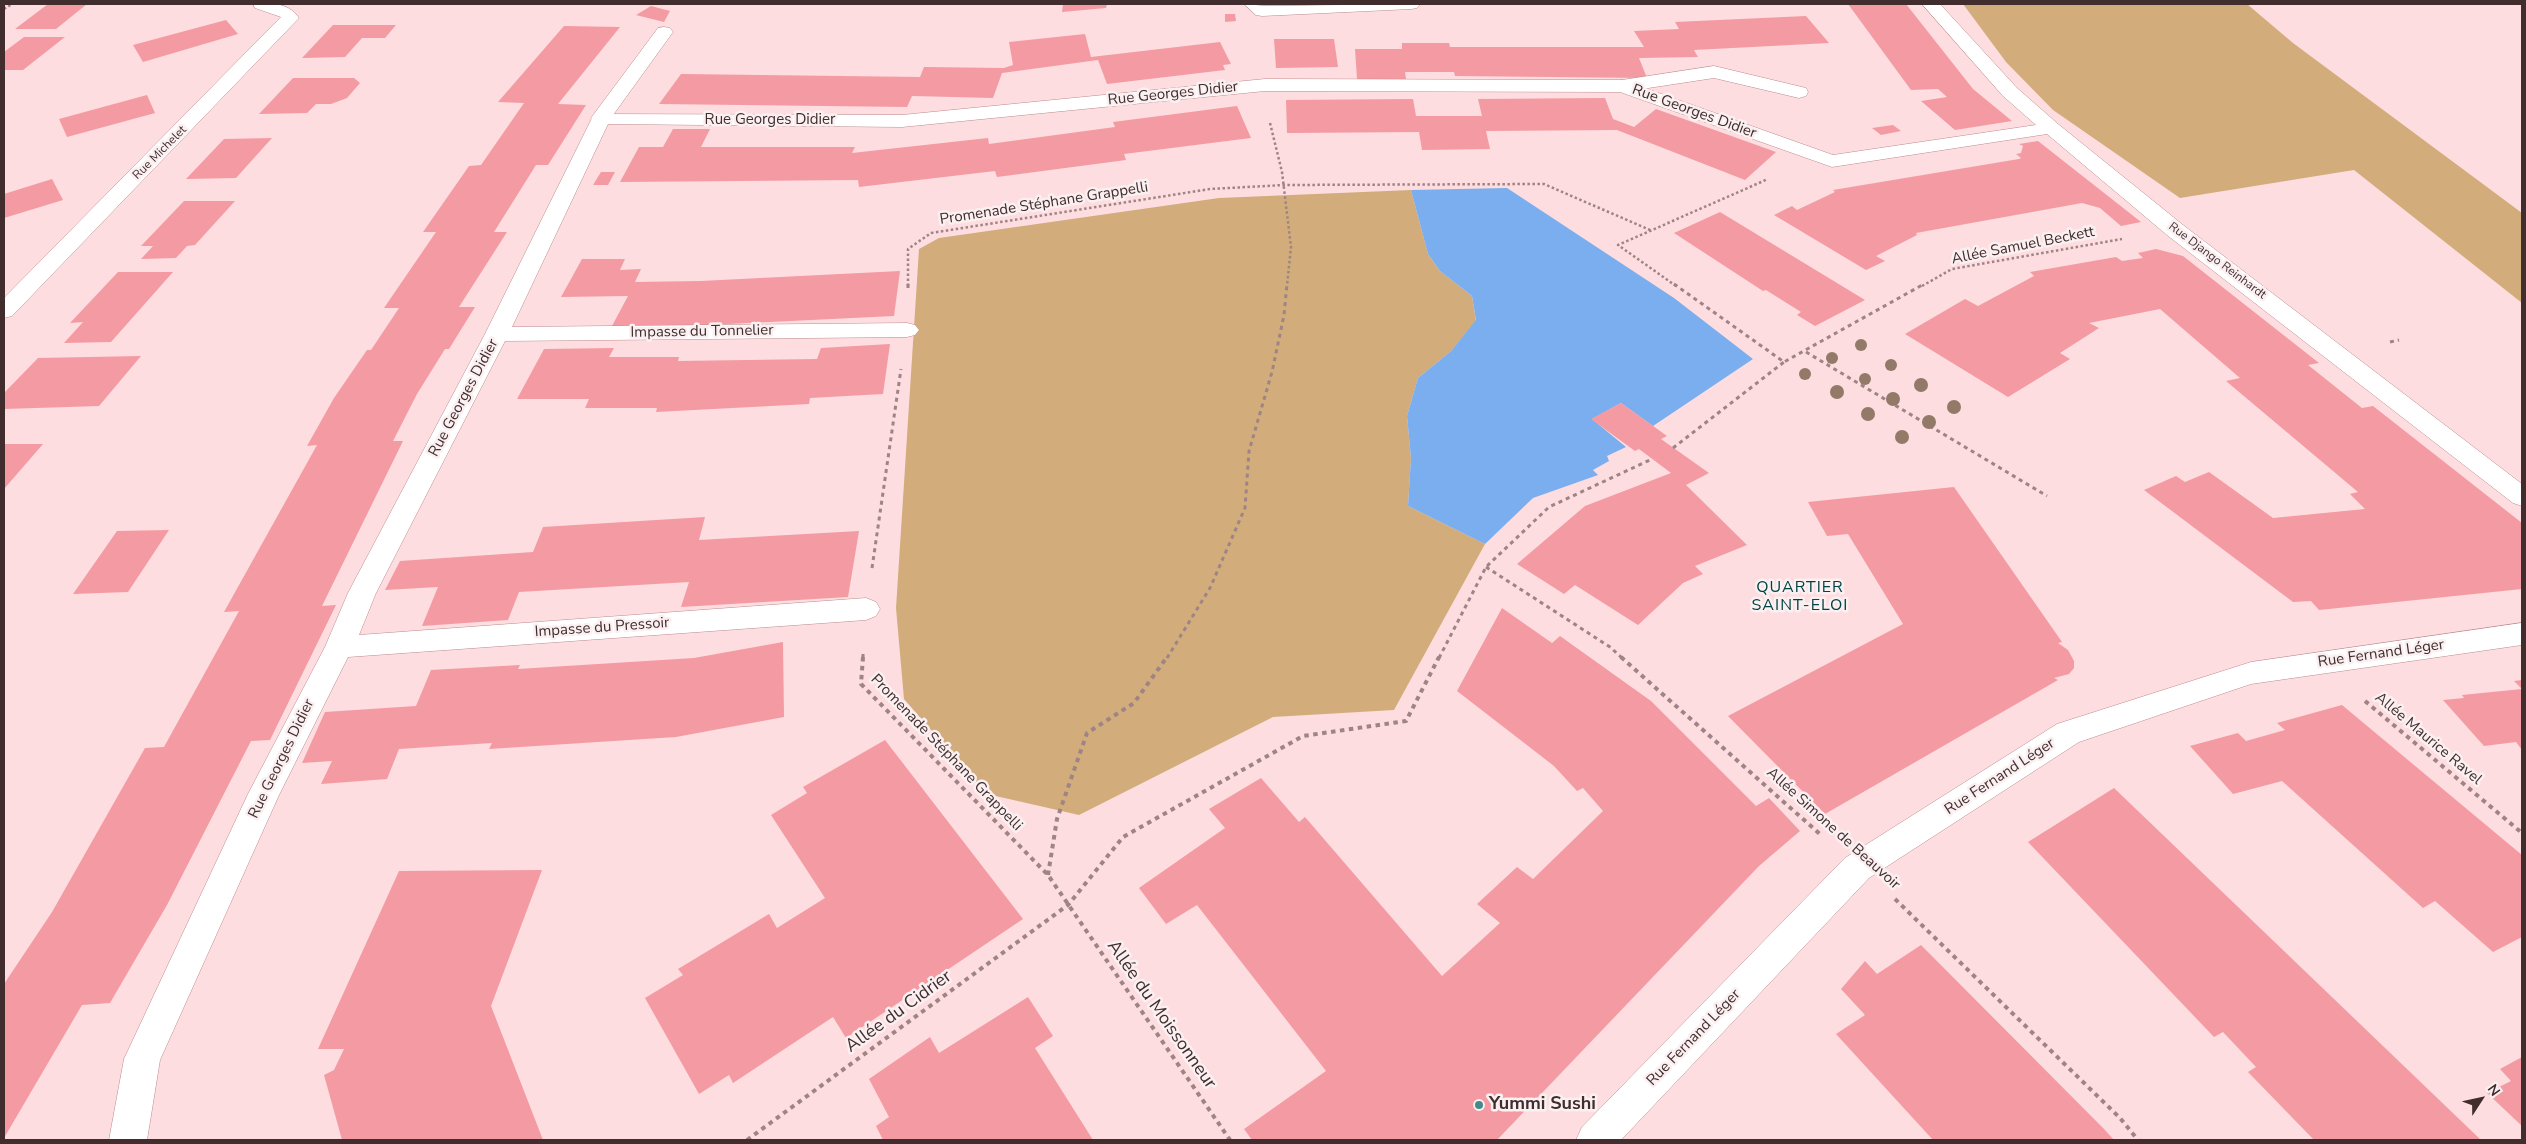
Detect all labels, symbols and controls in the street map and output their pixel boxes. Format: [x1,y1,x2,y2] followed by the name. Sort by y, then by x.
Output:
[1107,78,1239,110] street label: Rue Georges Didier
[1629,81,1759,143] street label: Rue Georges Didier
[705,111,835,129] street label: Rue Georges Didier
[130,123,190,183] street label: Rue Michelet
[939,179,1149,229] street label: Promenade Stéphane Grappelli
[2165,220,2269,302] street label: Rue Django Reinhardt
[1950,223,2096,269] street label: Allée Samuel Beckett
[630,322,774,342] street label: Impasse du Tonnelier
[425,336,503,460] street label: Rue Georges Didier
[1750,578,1850,616] district label: QUARTIER SAINT-ELOI
[534,614,670,642] street label: Impasse du Pressoir
[2317,636,2445,672] street label: Rue Fernand Léger
[866,671,1026,835] street label: Promenade Stéphane Grappelli
[2371,689,2485,789] street label: Allée Maurice Ravel
[245,696,319,822] street label: Rue Georges Didier
[1942,735,2058,819] street label: Rue Fernand Léger
[1762,764,1904,894] street label: Allée Simone de Beauvoir
[1102,937,1220,1093] street label: Allée du Moissonneur
[842,966,956,1058] street label: Allée du Cidrier
[1643,986,1745,1090] street label: Rue Fernand Léger
[2456,1074,2506,1124] north arrow
[2483,1080,2504,1100] text: N
[1489,1094,1596,1116] place label: Yummi Sushi
[1473,1099,1485,1111] marker: Yummi Sushi

